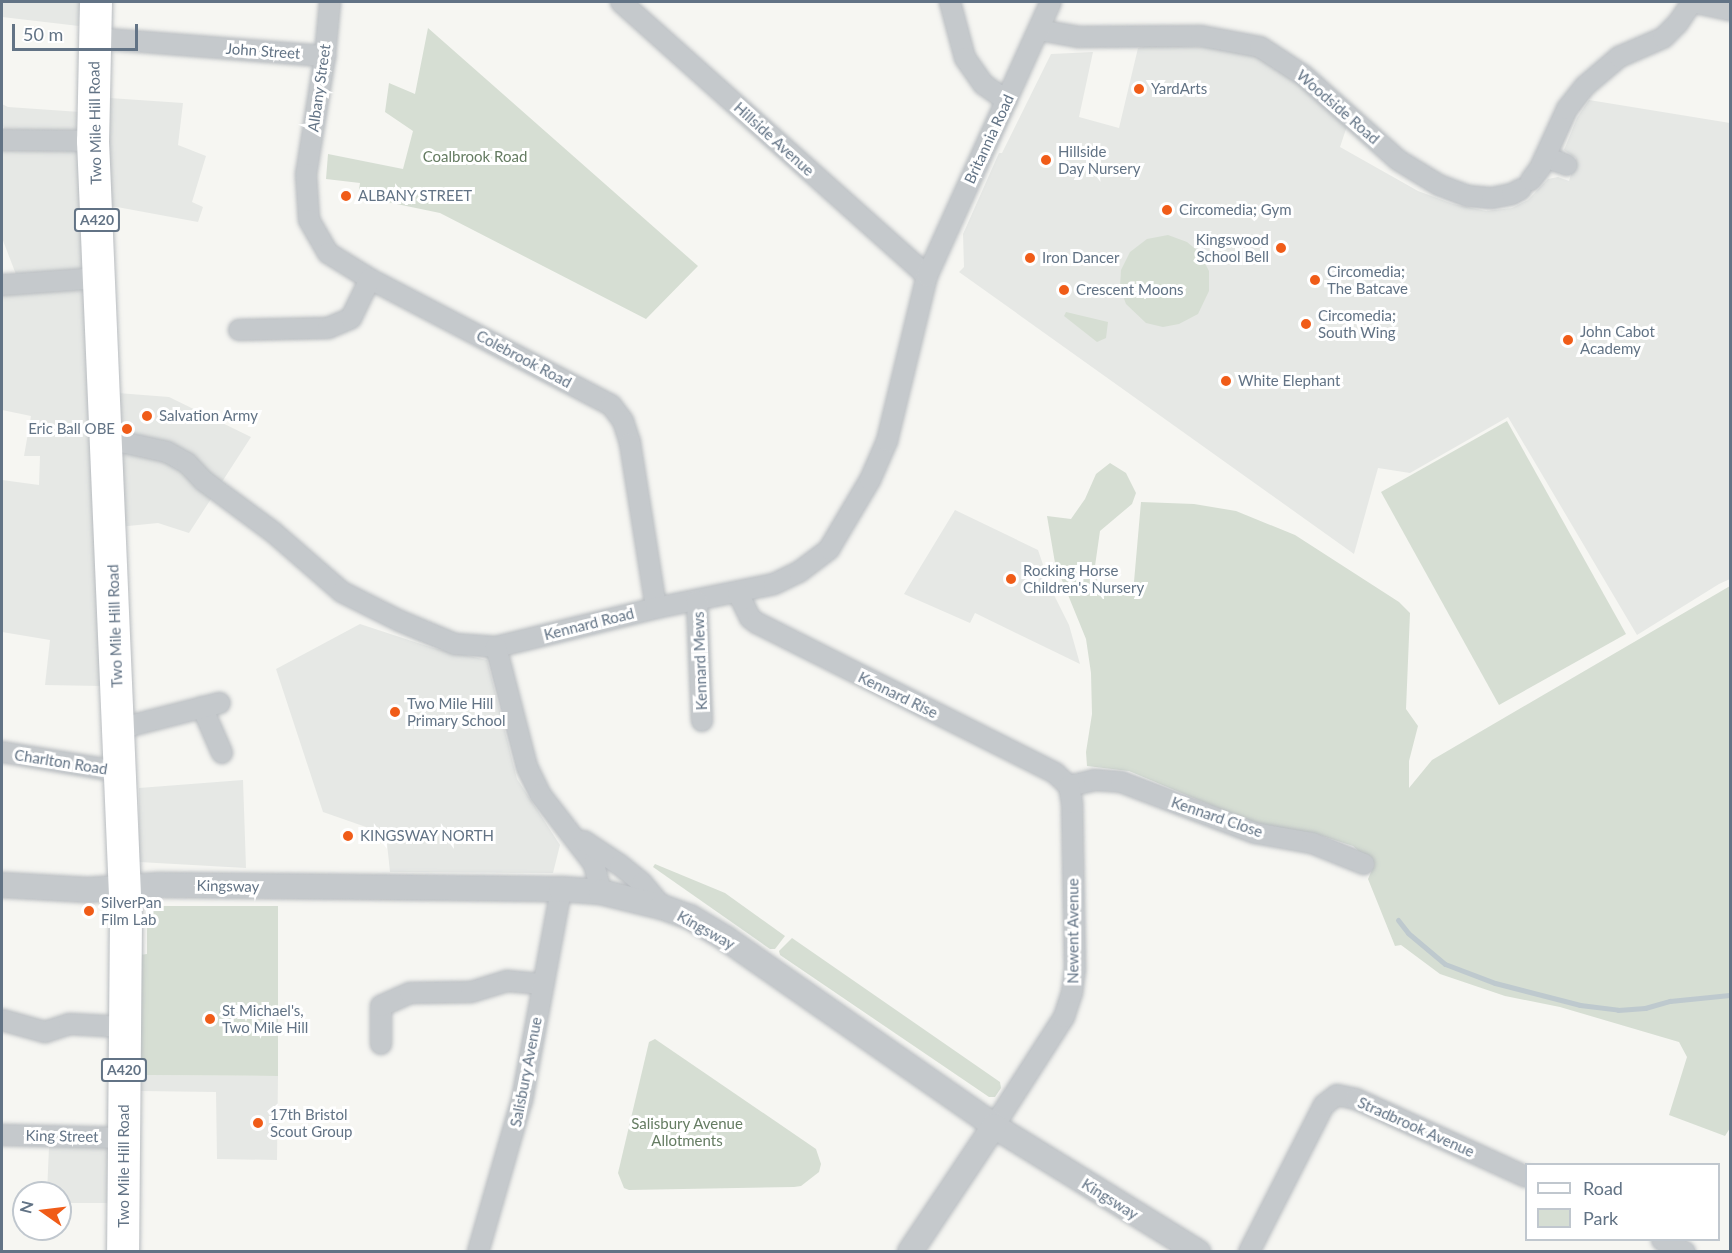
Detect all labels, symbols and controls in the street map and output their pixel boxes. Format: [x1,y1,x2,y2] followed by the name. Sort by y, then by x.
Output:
[15,12,141,50] scale bar
[23,23,63,45] text: 50 m
[225,39,301,63] street label: John Street
[304,43,334,133] street label: Albany Street
[85,61,105,185] street label: Two Mile Hill Road
[1293,66,1383,148] street label: Woodside Road
[1151,80,1207,98] place label: YardArts
[1132,82,1146,96] marker: YardArts
[960,92,1018,186] street label: Britannia Road
[730,98,818,180] street label: Hillside Avenue
[1058,142,1141,177] place label: Hillside Day Nursery
[423,148,527,166] park label: Coalbrook Road
[1039,153,1053,167] marker: Hillside Day Nursery
[358,187,473,205] place label: ALBANY STREET
[339,189,353,203] marker: ALBANY STREET
[1179,201,1292,219] place label: Circomedia; Gym
[1160,203,1174,217] marker: Circomedia; Gym
[73,209,121,231] road number: A420
[1196,230,1269,265] place label: Kingswood School Bell
[1274,241,1288,255] marker: Kingswood School Bell
[1042,249,1119,267] place label: Iron Dancer
[1023,251,1037,265] marker: Iron Dancer
[1327,262,1408,297] place label: Circomedia; The Batcave
[1308,273,1322,287] marker: Circomedia; The Batcave
[1076,281,1184,299] place label: Crescent Moons
[1057,283,1071,297] marker: Crescent Moons
[1318,306,1396,341] place label: Circomedia; South Wing
[1299,317,1313,331] marker: Circomedia; South Wing
[1580,322,1655,357] place label: John Cabot Academy
[473,326,575,392] street label: Colebrook Road
[1561,333,1575,347] marker: John Cabot Academy
[1238,372,1340,390] place label: White Elephant
[1219,374,1233,388] marker: White Elephant
[159,407,258,425] place label: Salvation Army
[140,409,154,423] marker: Salvation Army
[28,420,115,438] place label: Eric Ball OBE
[120,422,134,436] marker: Eric Ball OBE
[1023,561,1144,596] place label: Rocking Horse Children's Nursery
[104,564,126,688] street label: Two Mile Hill Road
[1004,572,1018,586] marker: Rocking Horse Children's Nursery
[542,604,636,644] street label: Kennard Road
[689,611,711,711] street label: Kennard Mews
[855,668,941,722] street label: Kennard Rise
[407,694,506,729] place label: Two Mile Hill Primary School
[388,705,402,719] marker: Two Mile Hill Primary School
[13,746,109,778] street label: Charlton Road
[1169,793,1265,841] street label: Kennard Close
[360,827,495,845] place label: KINGSWAY NORTH
[341,829,355,843] marker: KINGSWAY NORTH
[196,876,260,896] street label: Kingsway
[1064,878,1082,984] street label: Newent Avenue
[101,893,162,928] place label: SilverPan Film Lab
[82,904,96,918] marker: SilverPan Film Lab
[674,907,738,953] street label: Kingsway
[222,1001,308,1036] place label: St Michael's, Two Mile Hill
[203,1012,217,1026] marker: St Michael's, Two Mile Hill
[506,1015,546,1129] street label: Salisbury Avenue
[100,1059,148,1081] road number: A420
[1355,1093,1477,1161] street label: Stradbrook Avenue
[115,1104,133,1228] street label: Two Mile Hill Road
[270,1105,352,1140] place label: 17th Bristol Scout Group
[631,1114,743,1149] park label: Salisbury Avenue Allotments
[251,1116,265,1130] marker: 17th Bristol Scout Group
[25,1126,99,1146] street label: King Street
[1525,1163,1720,1241] legend
[1079,1175,1141,1223] street label: Kingsway
[1583,1177,1623,1199] text: Road
[12,1181,72,1241] north arrow
[15,1199,37,1215] text: N
[1583,1207,1618,1229] text: Park

